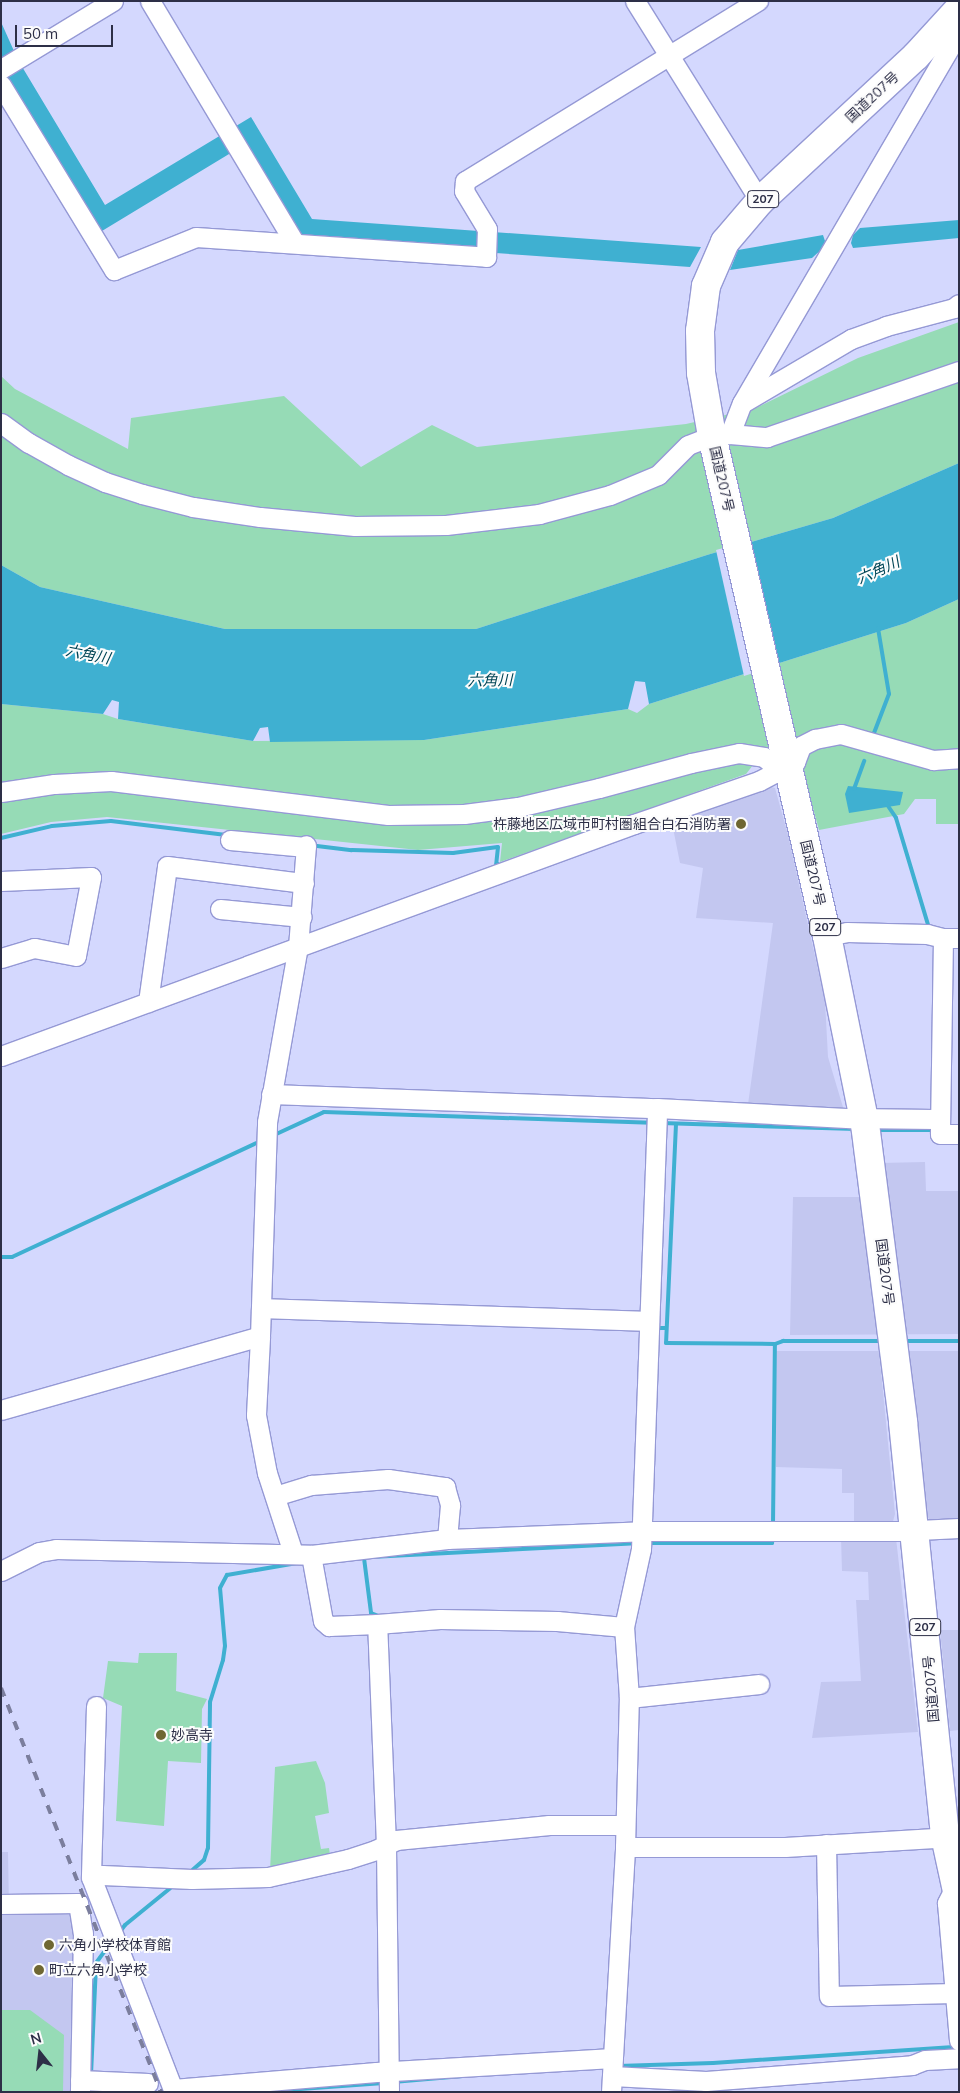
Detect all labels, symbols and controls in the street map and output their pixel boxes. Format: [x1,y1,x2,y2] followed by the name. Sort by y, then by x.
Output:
[18,15,115,47] scale bar
[23,24,58,43] text: 50 m
[842,68,902,126] street label: 国道207号
[747,190,779,208] road number: 207
[706,444,738,514] street label: 国道207号
[854,553,902,587] water label: 六角川
[64,641,112,667] water label: 六角川
[467,671,513,689] water label: 六角川
[493,816,731,832] place label: 杵藤地区広域市町村圏組合白石消防署
[735,818,747,830] marker: 杵藤地区広域市町村圏組合白石消防署
[797,838,829,908] street label: 国道207号
[809,918,841,936] road number: 207
[873,1238,897,1306] street label: 国道207号
[909,1618,941,1636] road number: 207
[920,1655,942,1723] street label: 国道207号
[171,1727,213,1743] place label: 妙高寺
[155,1729,167,1741] marker: 妙高寺
[59,1937,171,1953] place label: 六角小学校体育館
[43,1939,55,1951] marker: 六角小学校体育館
[49,1962,147,1978] place label: 町立六角小学校
[33,1964,45,1976] marker: 町立六角小学校
[15,2028,65,2078] north arrow
[28,2028,43,2049] text: N

